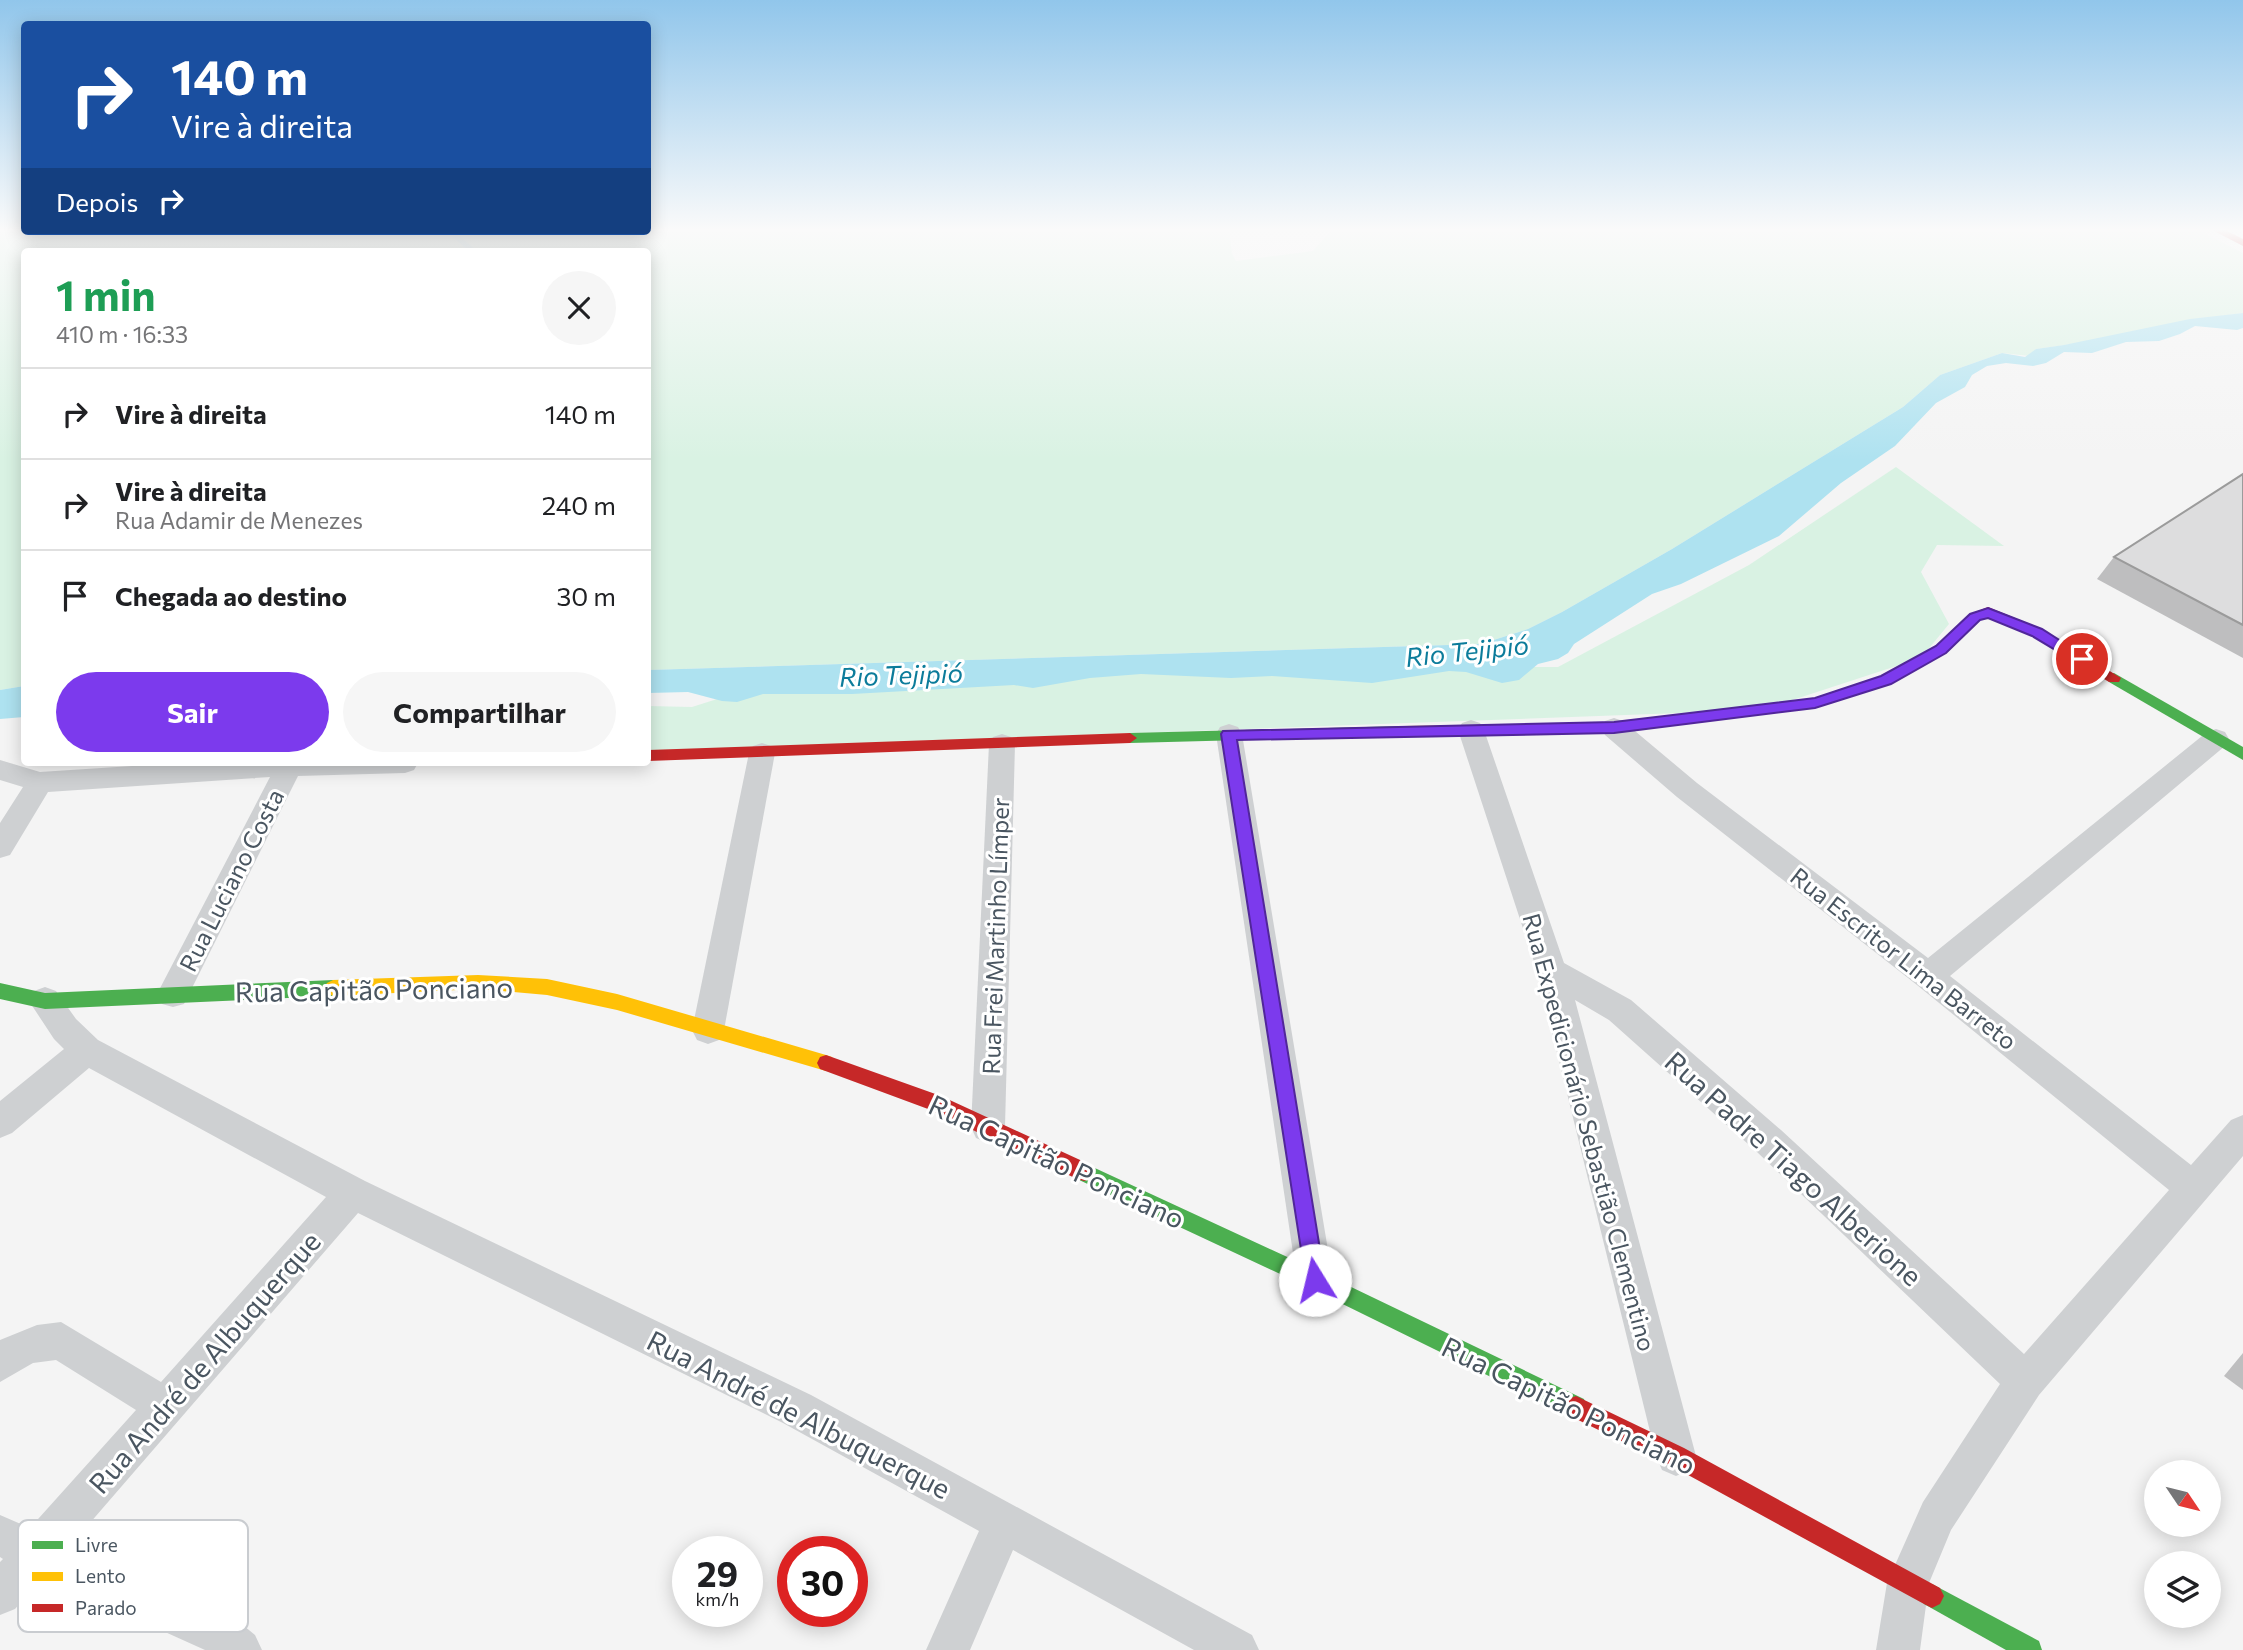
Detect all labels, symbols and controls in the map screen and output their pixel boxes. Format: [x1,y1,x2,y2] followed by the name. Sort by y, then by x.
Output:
[171,45,308,105] text: 140 m
[56,49,147,140] icon: right
[171,105,353,145] text: Vire à direita
[152,182,190,220] icon: right
[56,186,138,217] text: Depois
[56,268,156,320] text: 1 min
[542,271,616,345] button: close
[56,320,188,348] text: 410 m · 16:33
[56,395,94,433] icon: right
[115,398,267,429] text: Vire à direita
[545,398,616,429] text: 140 m
[115,475,267,506] text: Vire à direita
[56,486,94,524] icon: right
[542,489,616,520] text: 240 m
[115,506,363,534] text: Rua Adamir de Menezes
[56,577,94,615] icon: arrive
[115,580,347,611] text: Chegada ao destino
[557,580,616,611] text: 30 m
[1404,628,1530,672] water label: Rio Tejipió
[2052,629,2112,689] pin
[2063,640,2101,678] icon: arrive
[839,656,963,692] water label: Rio Tejipió
[56,672,329,752] button: Sair
[343,672,616,752] button: Compartilhar
[173,784,289,976] street label: Rua Luciano Costa
[976,797,1014,1075] street label: Rua Frei Martinho Límper
[1785,861,2023,1055] street label: Rua Escritor Lima Barreto
[1517,910,1663,1354] street label: Rua Expedicionário Sebastião Clementino
[235,970,513,1008] street label: Rua Capitão Ponciano
[1659,1044,1929,1292] street label: Rua Padre Tiago Alberione
[924,1087,1190,1235] street label: Rua Capitão Ponciano
[81,1224,327,1500] street label: Rua André de Albuquerque
[1278,1243,1352,1317] position arrow
[642,1323,956,1505] street label: Rua André de Albuquerque
[1437,1329,1701,1481] street label: Rua Capitão Ponciano
[2144,1460,2221,1536] north arrow
[2144,1460,2221,1628] map controls
[18,1520,248,1632] legend
[75,1533,118,1556] text: Livre
[777,1536,868,1627] speed limit sign: 30
[697,1551,738,1594] text: 29
[2144,1551,2221,1628] button: layers
[75,1564,126,1587] text: Lento
[696,1588,739,1610] text: km/h
[75,1596,137,1619] text: Parado

